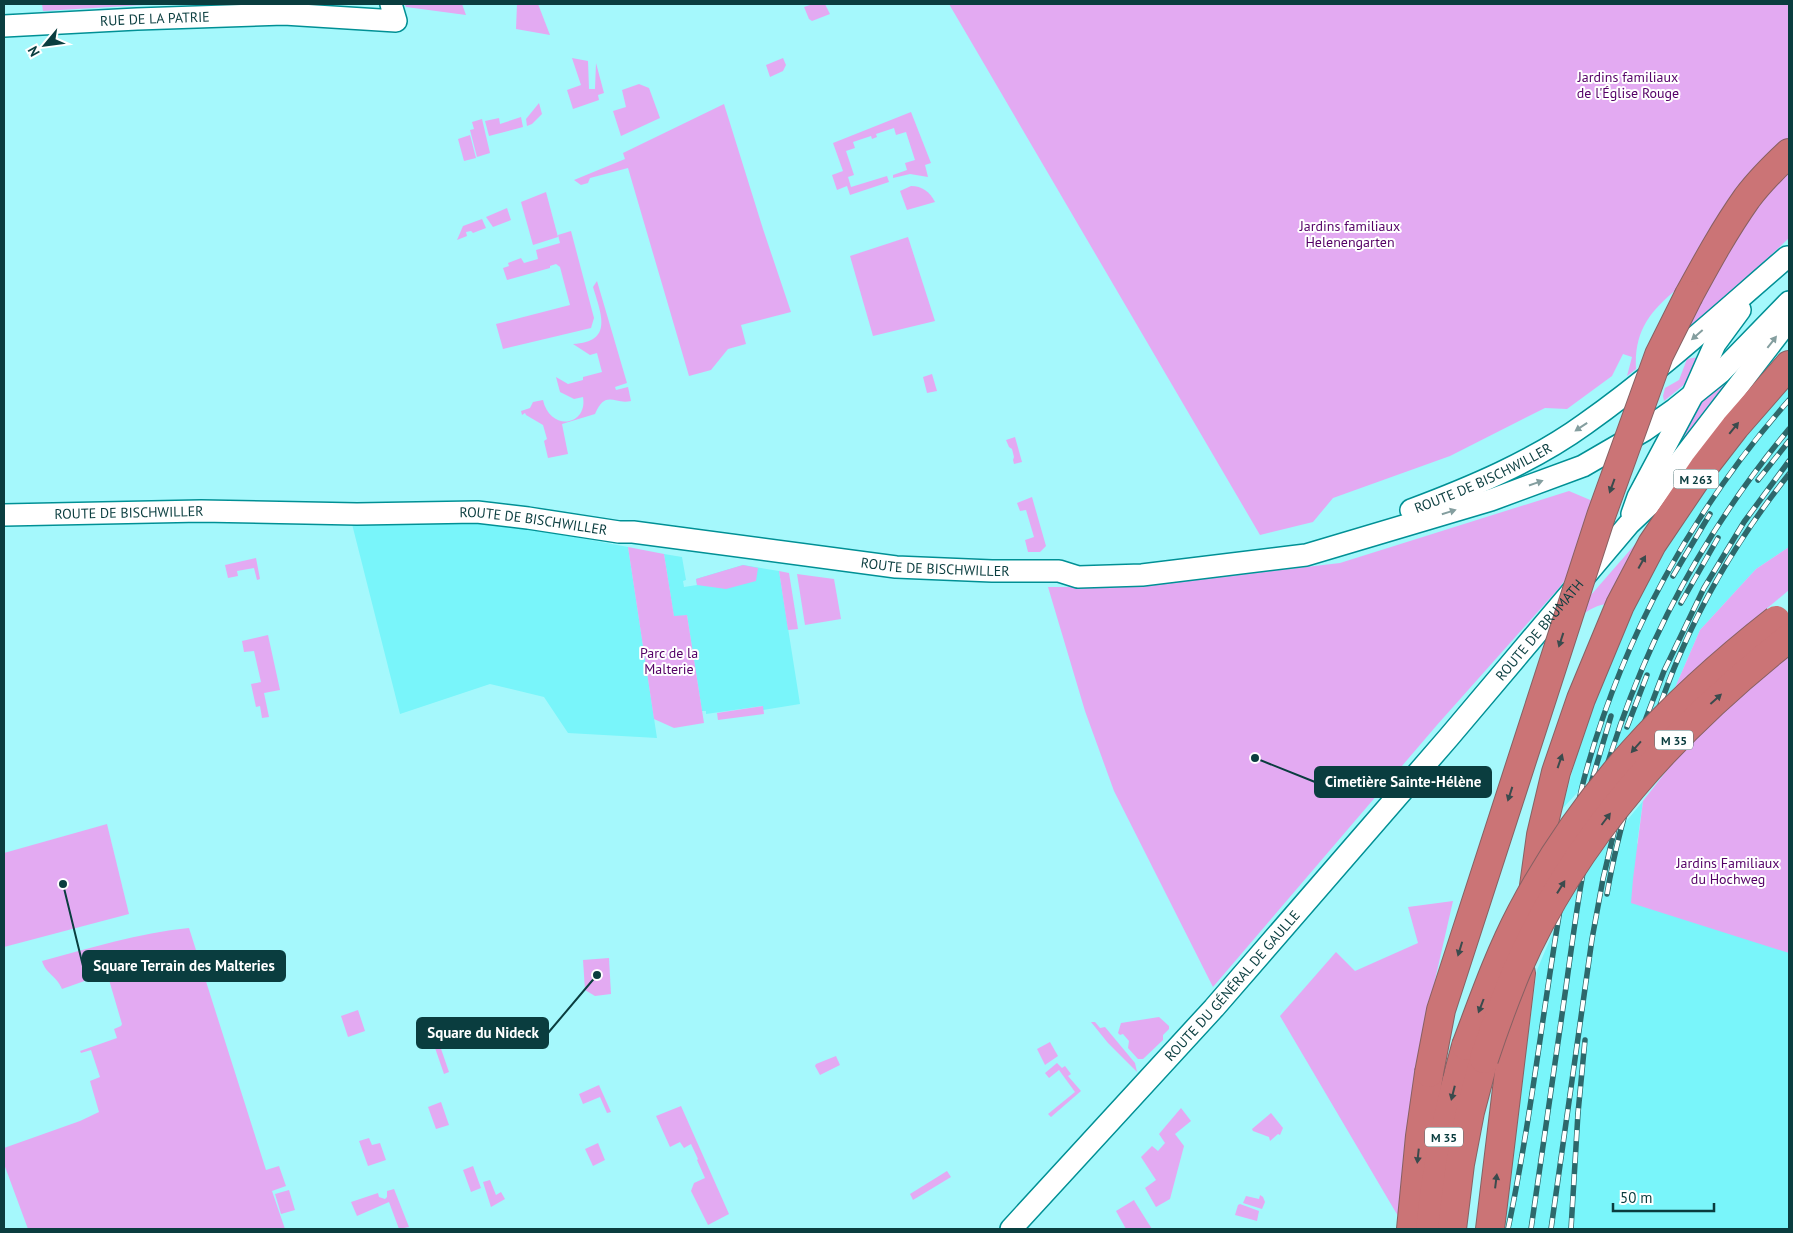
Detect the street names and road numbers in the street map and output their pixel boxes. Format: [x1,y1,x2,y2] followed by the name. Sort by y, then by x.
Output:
[99,8,210,30] street label: RUE DE LA PATRIE
[1412,439,1555,517] street label: ROUTE DE BISCHWILLER
[1674,469,1718,488] road number: M 263
[54,502,204,523] street label: ROUTE DE BISCHWILLER
[459,503,609,539] street label: ROUTE DE BISCHWILLER
[860,553,1010,580] street label: ROUTE DE BISCHWILLER
[1492,576,1587,684] street label: ROUTE DE BRUMATH
[1655,730,1693,750] road number: M 35
[1161,906,1304,1065] street label: ROUTE DU GÉNÉRAL DE GAULLE
[1425,1128,1463,1146] road number: M 35

